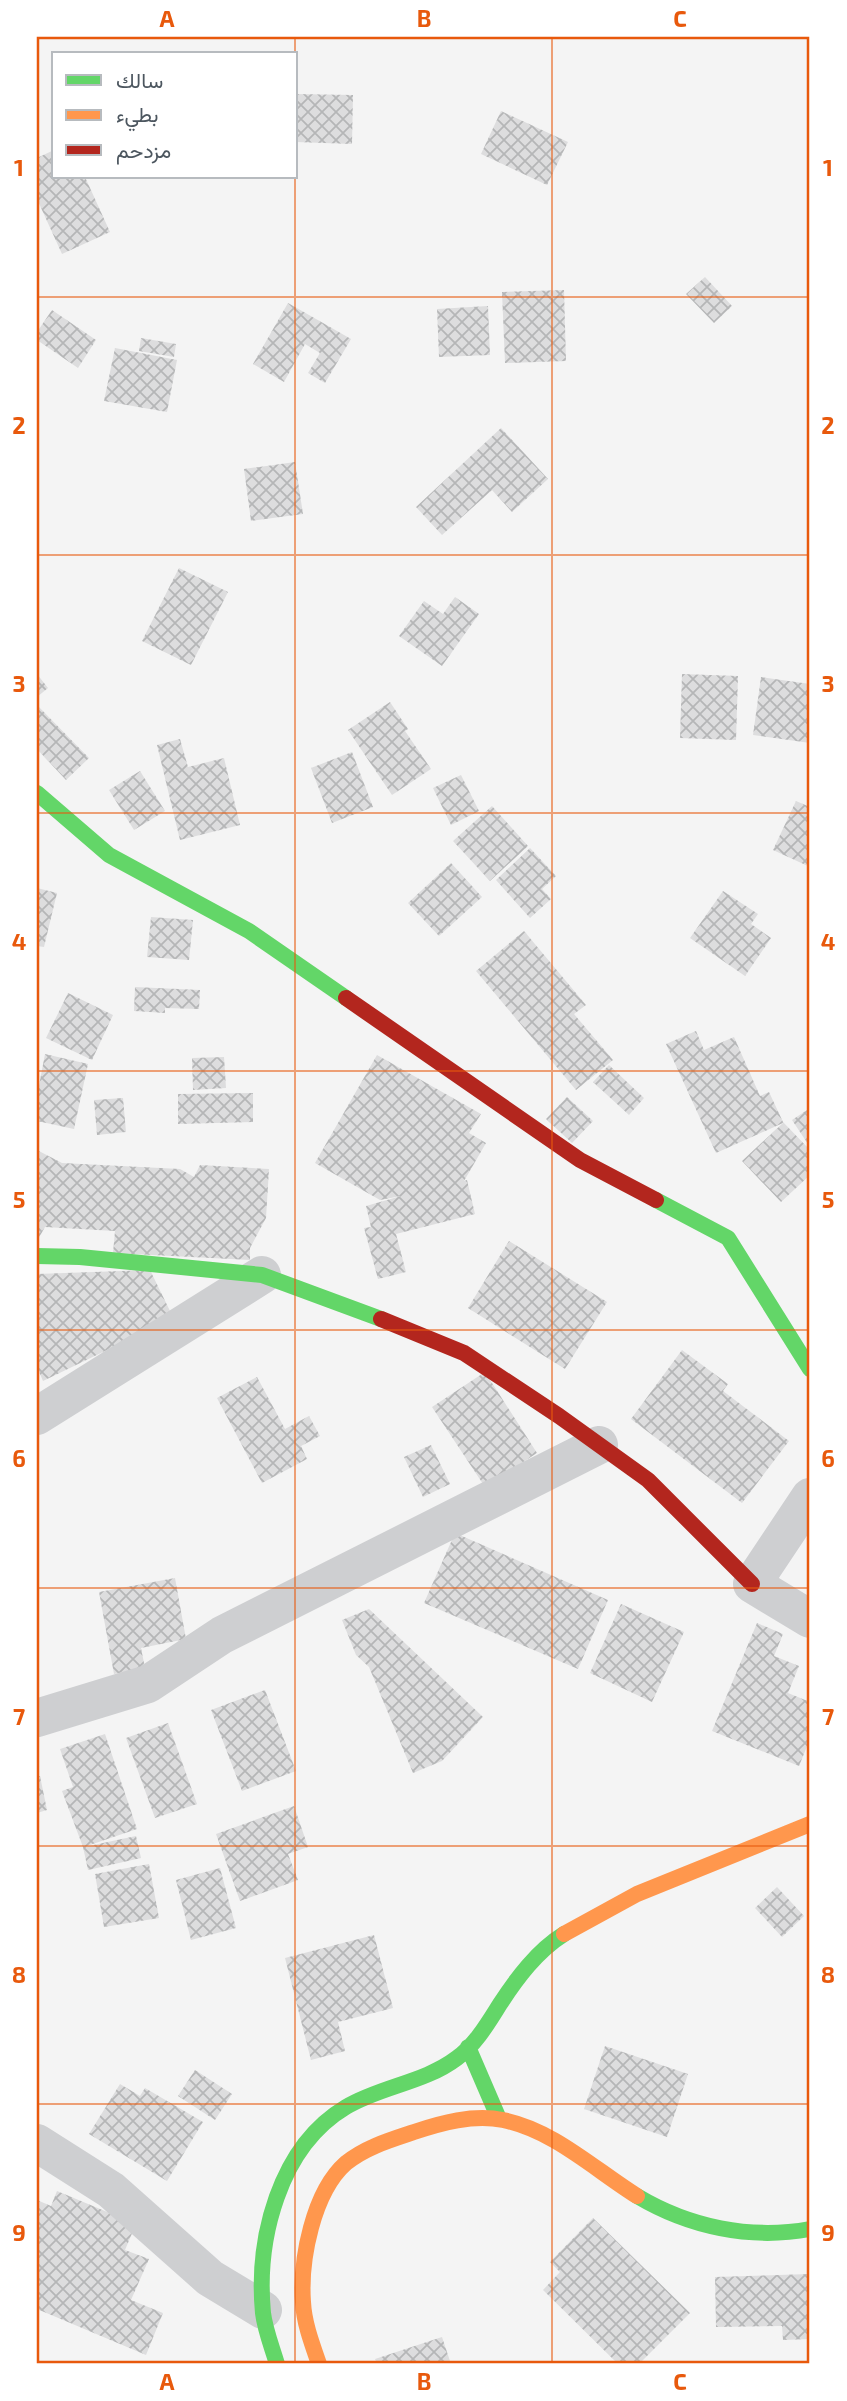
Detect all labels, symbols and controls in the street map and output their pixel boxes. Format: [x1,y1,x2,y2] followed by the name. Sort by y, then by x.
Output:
[159,4,175,32] text: A
[417,4,431,32] text: B
[673,4,687,32] text: C
[52,52,298,178] legend
[116,67,163,92] text: سالك
[116,101,159,132] text: بطيء
[116,137,171,165] text: مزدحم
[14,153,24,181] text: 1
[823,153,833,181] text: 1
[12,411,26,439] text: 2
[821,411,835,439] text: 2
[12,669,26,697] text: 3
[821,669,835,697] text: 3
[12,927,26,955] text: 4
[821,927,835,955] text: 4
[13,1185,25,1213] text: 5
[822,1185,834,1213] text: 5
[12,1444,26,1472] text: 6
[821,1444,835,1472] text: 6
[13,1702,25,1730] text: 7
[822,1702,834,1730] text: 7
[12,1960,26,1988] text: 8
[821,1960,835,1988] text: 8
[12,2218,26,2246] text: 9
[821,2218,835,2246] text: 9
[159,2367,175,2395] text: A
[417,2367,431,2395] text: B
[673,2367,687,2395] text: C

